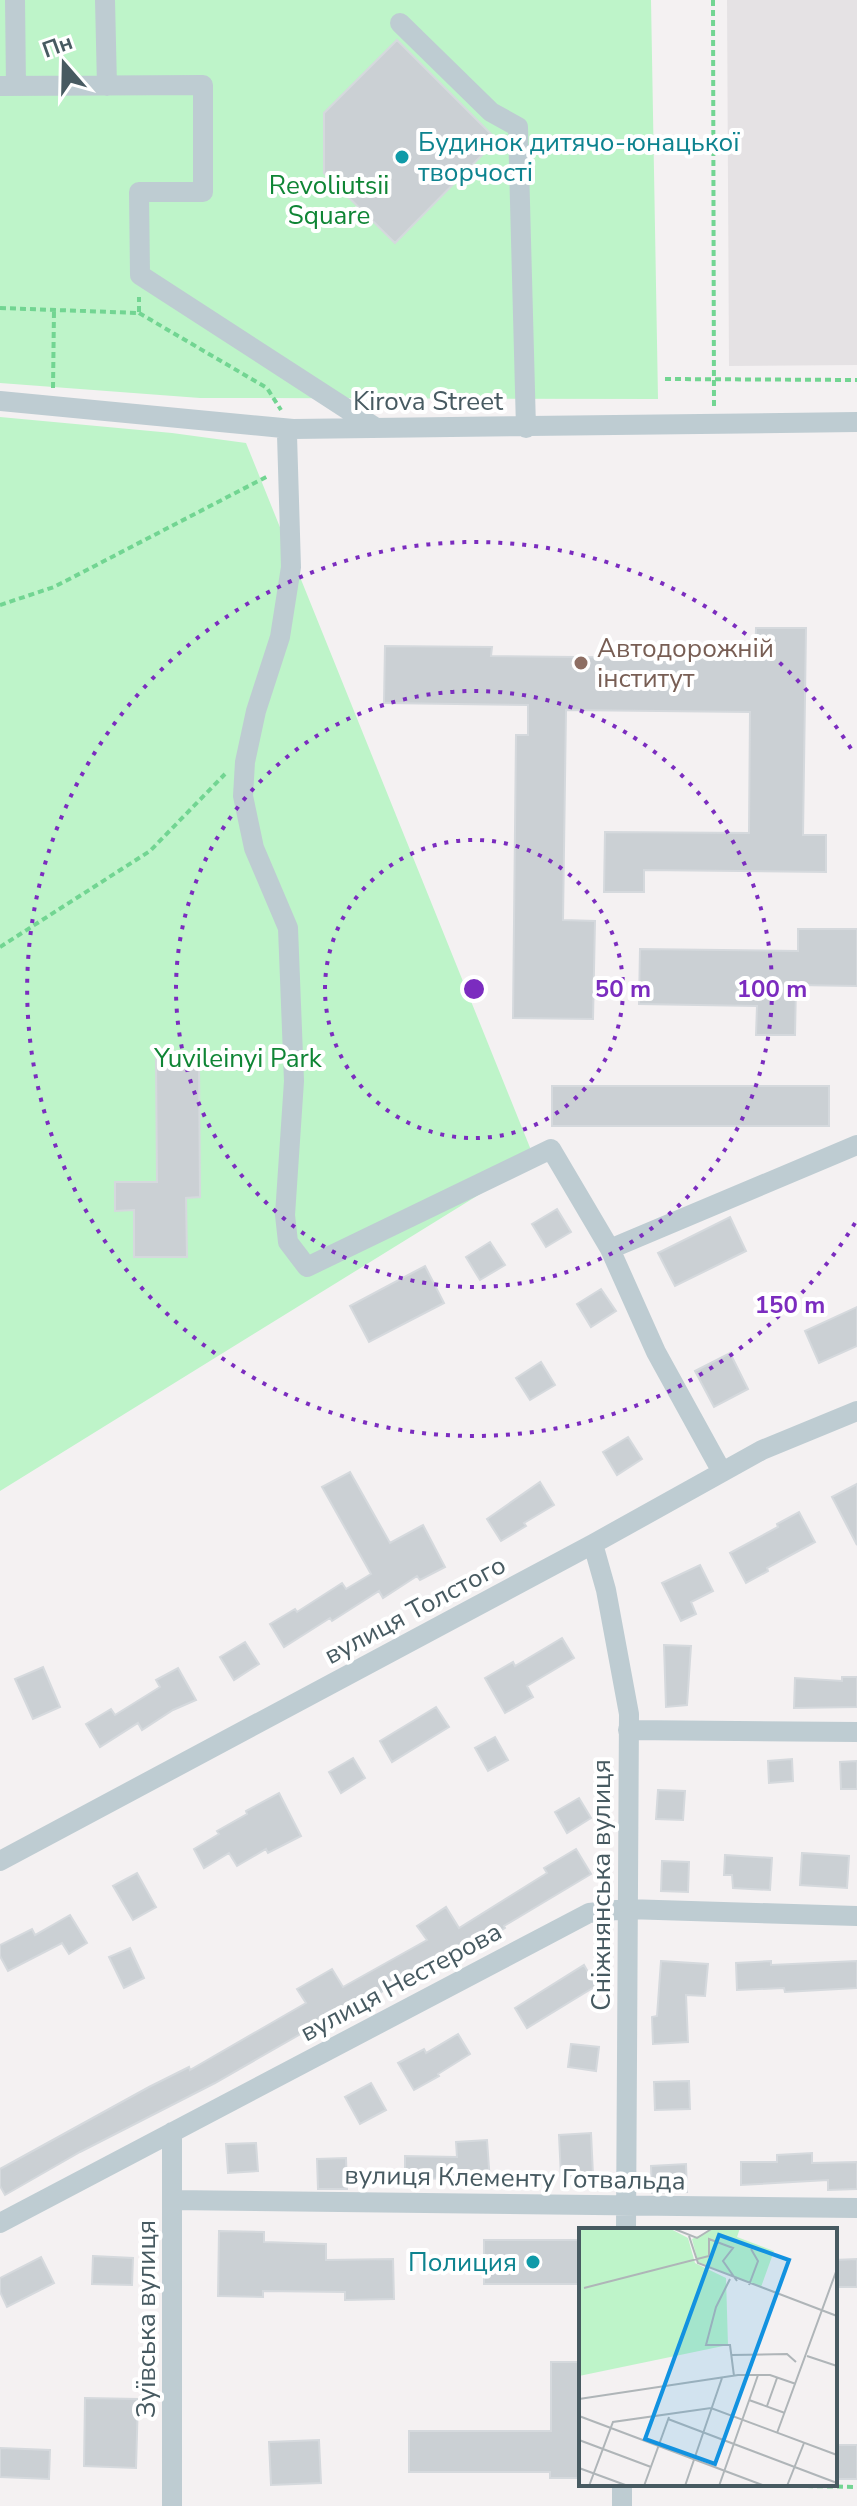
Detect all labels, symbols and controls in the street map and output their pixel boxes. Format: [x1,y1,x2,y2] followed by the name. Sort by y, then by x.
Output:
[24,24,104,104] north arrow
[38,27,77,65] text: Пн
[418,125,740,190] place label: Будинок дитячо-юнацької творчості
[393,148,411,166] marker: Будинок дитячо-юнацької творчості
[269,168,389,233] park label: Revoliutsii Square
[353,384,504,419] street label: Kirova Street
[597,631,774,696] place label: Автодорожній інститут
[572,654,590,672] marker: Автодорожній інститут
[595,973,651,1005] text: 50 m
[737,973,807,1005] text: 100 m
[460,975,488,1003] centre of rings
[153,1041,323,1076] park label: Yuvileinyi Park
[755,1289,825,1321] text: 150 m
[318,1547,512,1673] street label: вулиця Толстого
[584,1759,619,2011] street label: Сніжнянська вулиця
[294,1914,508,2050] street label: вулиця Нестерова
[344,2158,686,2198] street label: вулиця Клементу Готвальда
[129,2220,164,2418] street label: Зуївська вулиця
[579,2228,837,2486] inset map
[408,2245,517,2280] place label: Полиция
[524,2253,542,2271] marker: Полиция

